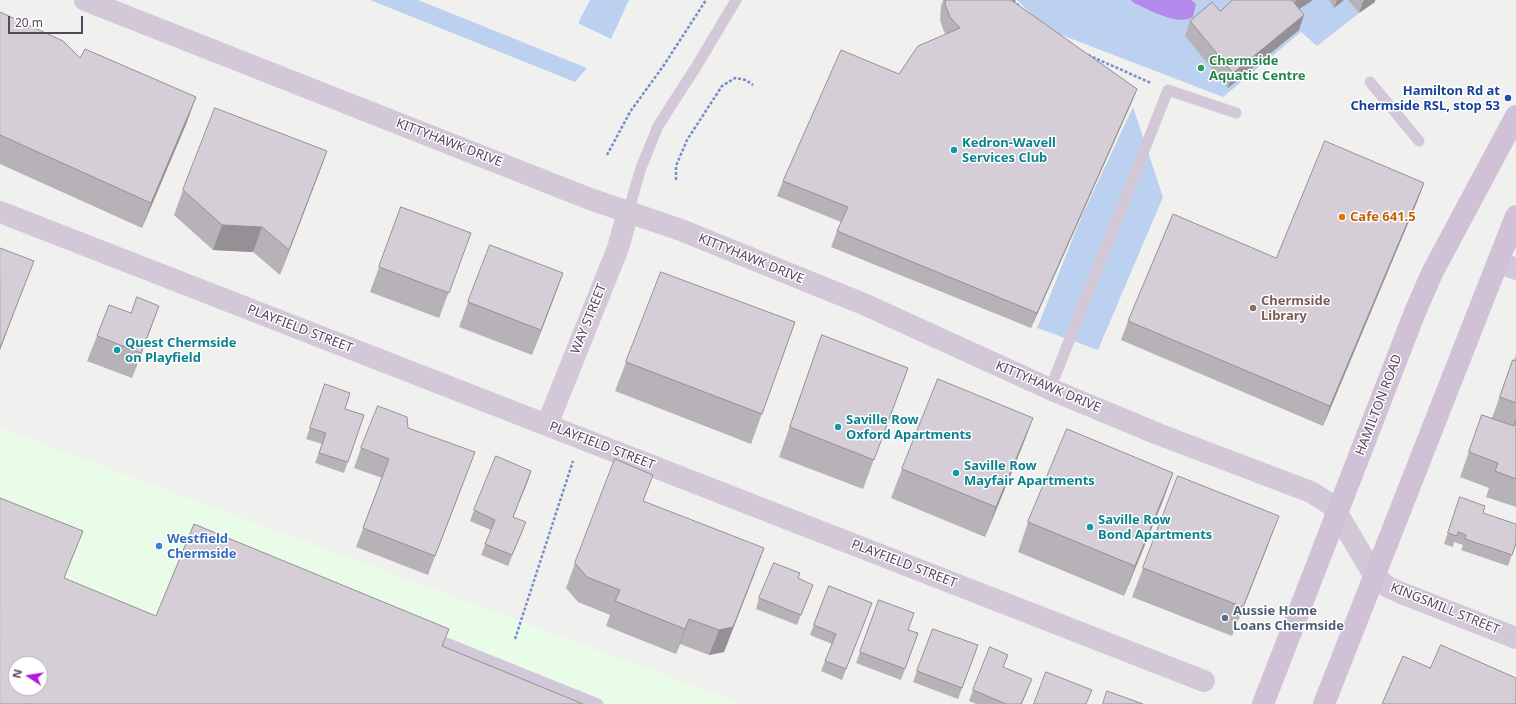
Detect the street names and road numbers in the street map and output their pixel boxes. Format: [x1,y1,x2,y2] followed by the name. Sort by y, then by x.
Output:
[394,116,504,170] street label: KITTYHAWK DRIVE
[696,231,806,287] street label: KITTYHAWK DRIVE
[568,282,610,356] street label: WAY STREET
[245,302,355,356] street label: PLAYFIELD STREET
[1353,352,1405,458] street label: HAMILTON ROAD
[993,358,1103,416] street label: KITTYHAWK DRIVE
[547,419,657,473] street label: PLAYFIELD STREET
[849,537,959,591] street label: PLAYFIELD STREET
[1388,580,1502,638] street label: KINGSMILL STREET

